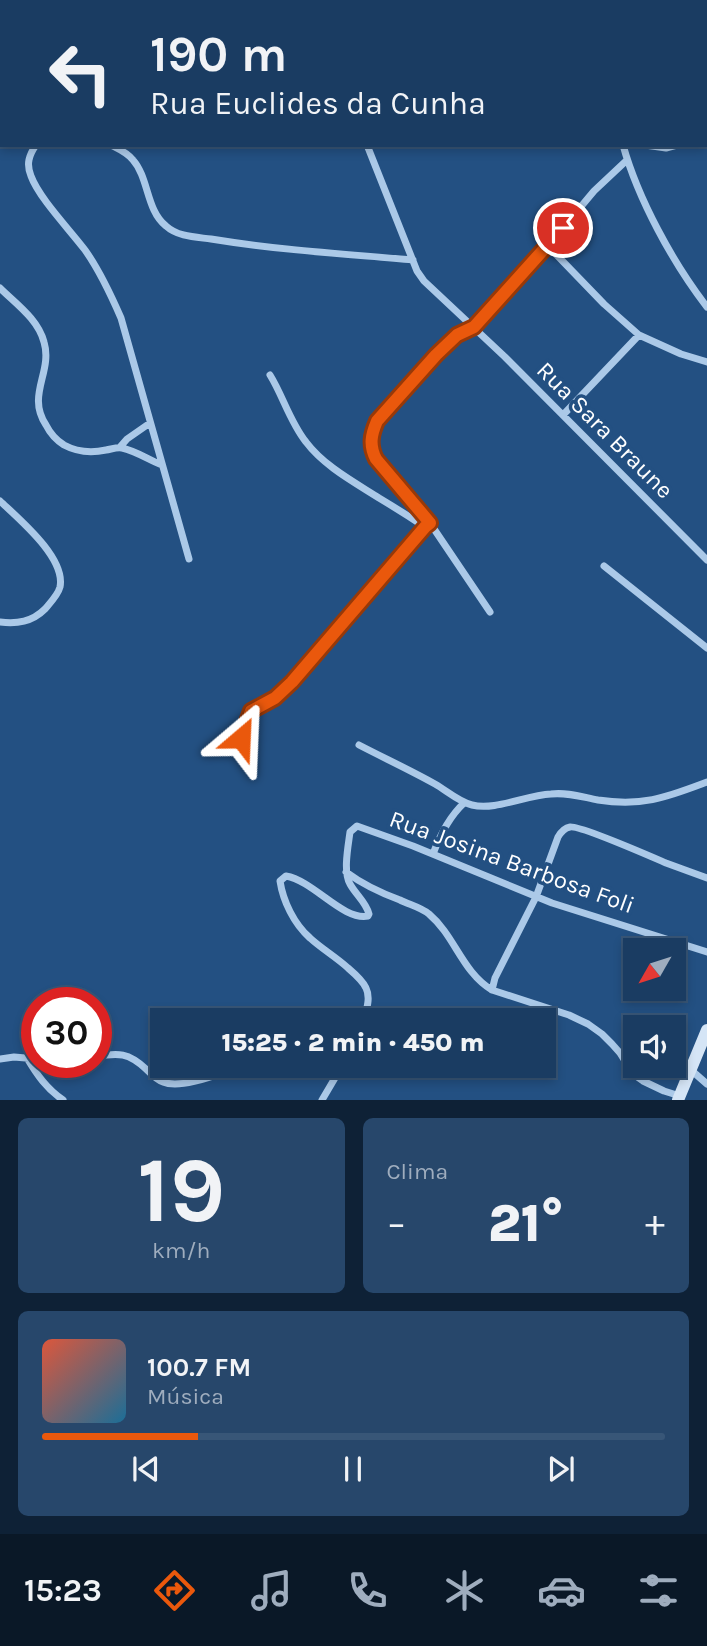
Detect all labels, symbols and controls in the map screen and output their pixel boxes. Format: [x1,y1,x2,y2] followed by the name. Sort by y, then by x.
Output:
[150,26,287,83] text: 190 m
[35,28,126,119] icon: left
[150,85,486,122] text: Rua Euclides da Cunha
[533,198,593,258] pin
[544,209,582,247] icon: arrive
[531,356,679,504] street label: Rua Sara Braune
[204,701,278,775] position arrow
[386,805,638,919] street label: Rua Josina Barbosa Foli
[623,938,686,1001] north arrow
[623,938,686,1078] map controls
[21,987,112,1078] speed limit sign: 30
[623,1015,686,1078] button: sound
[221,1027,485,1058] text: 15:25 · 2 min · 450 m
[137,1138,225,1244] text: 19
[387,1158,448,1185] text: Clima
[488,1193,564,1254] text: 21°
[387,1201,406,1246] text: −
[645,1201,665,1246] text: +
[152,1237,210,1264] text: km/h
[147,1352,251,1383] text: 100.7 FM
[147,1383,224,1410] text: Música
[127,1450,165,1488] icon: previous
[334,1450,372,1488] icon: pause
[542,1450,580,1488] icon: next
[150,1566,199,1615] icon: directions
[247,1566,296,1615] icon: music
[343,1566,392,1615] icon: phone
[440,1566,489,1615] icon: climate
[537,1566,586,1615] icon: car
[634,1566,683,1615] icon: filters
[24,1572,102,1609] text: 15:23

